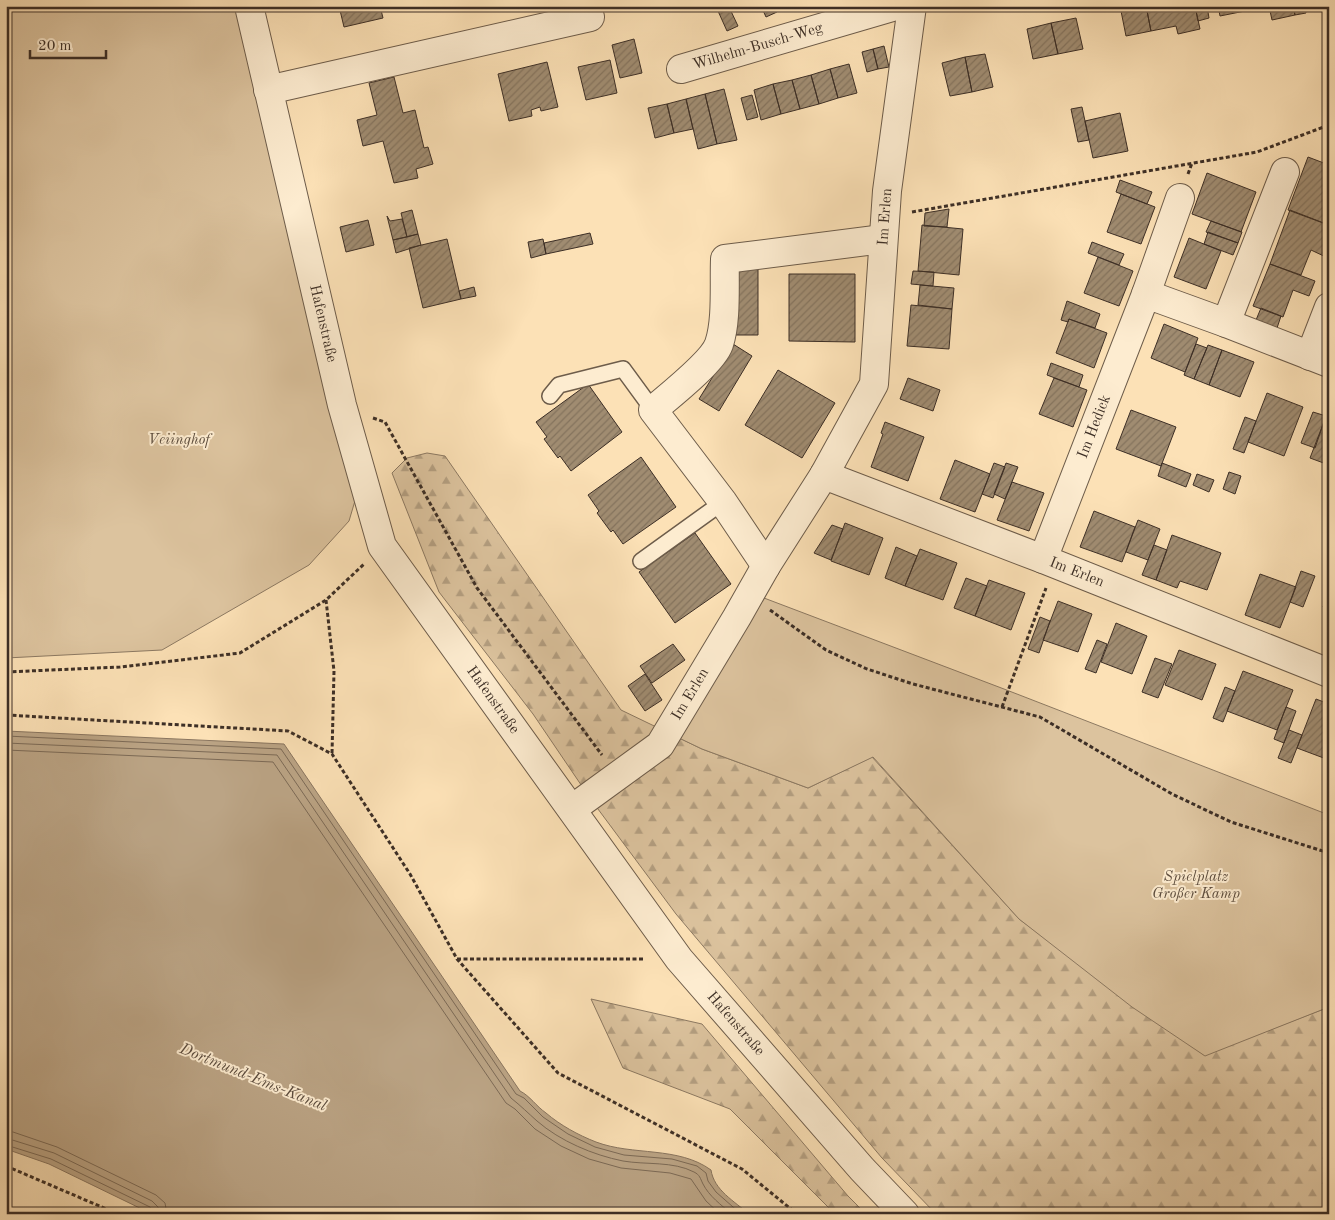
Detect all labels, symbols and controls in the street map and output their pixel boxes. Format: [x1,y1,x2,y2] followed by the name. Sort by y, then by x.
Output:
[691,20,825,73] street label: Wilhelm-Busch-Weg
[30,28,106,60] scale bar
[38,39,72,54] text: 20 m
[876,188,895,246] street label: Im Erlen
[307,283,339,364] street label: Hafenstraße
[1075,393,1114,461] street label: Im Hedick
[148,433,213,448] park label: Veiinghof
[1047,555,1106,590] street label: Im Erlen
[464,663,522,737] street label: Hafenstraße
[669,666,712,723] street label: Im Erlen
[1152,870,1240,902] park label: Spielplatz Großer Kamp
[704,989,767,1059] street label: Hafenstraße
[176,1041,329,1115] water label: Dortmund-Ems-Kanal

